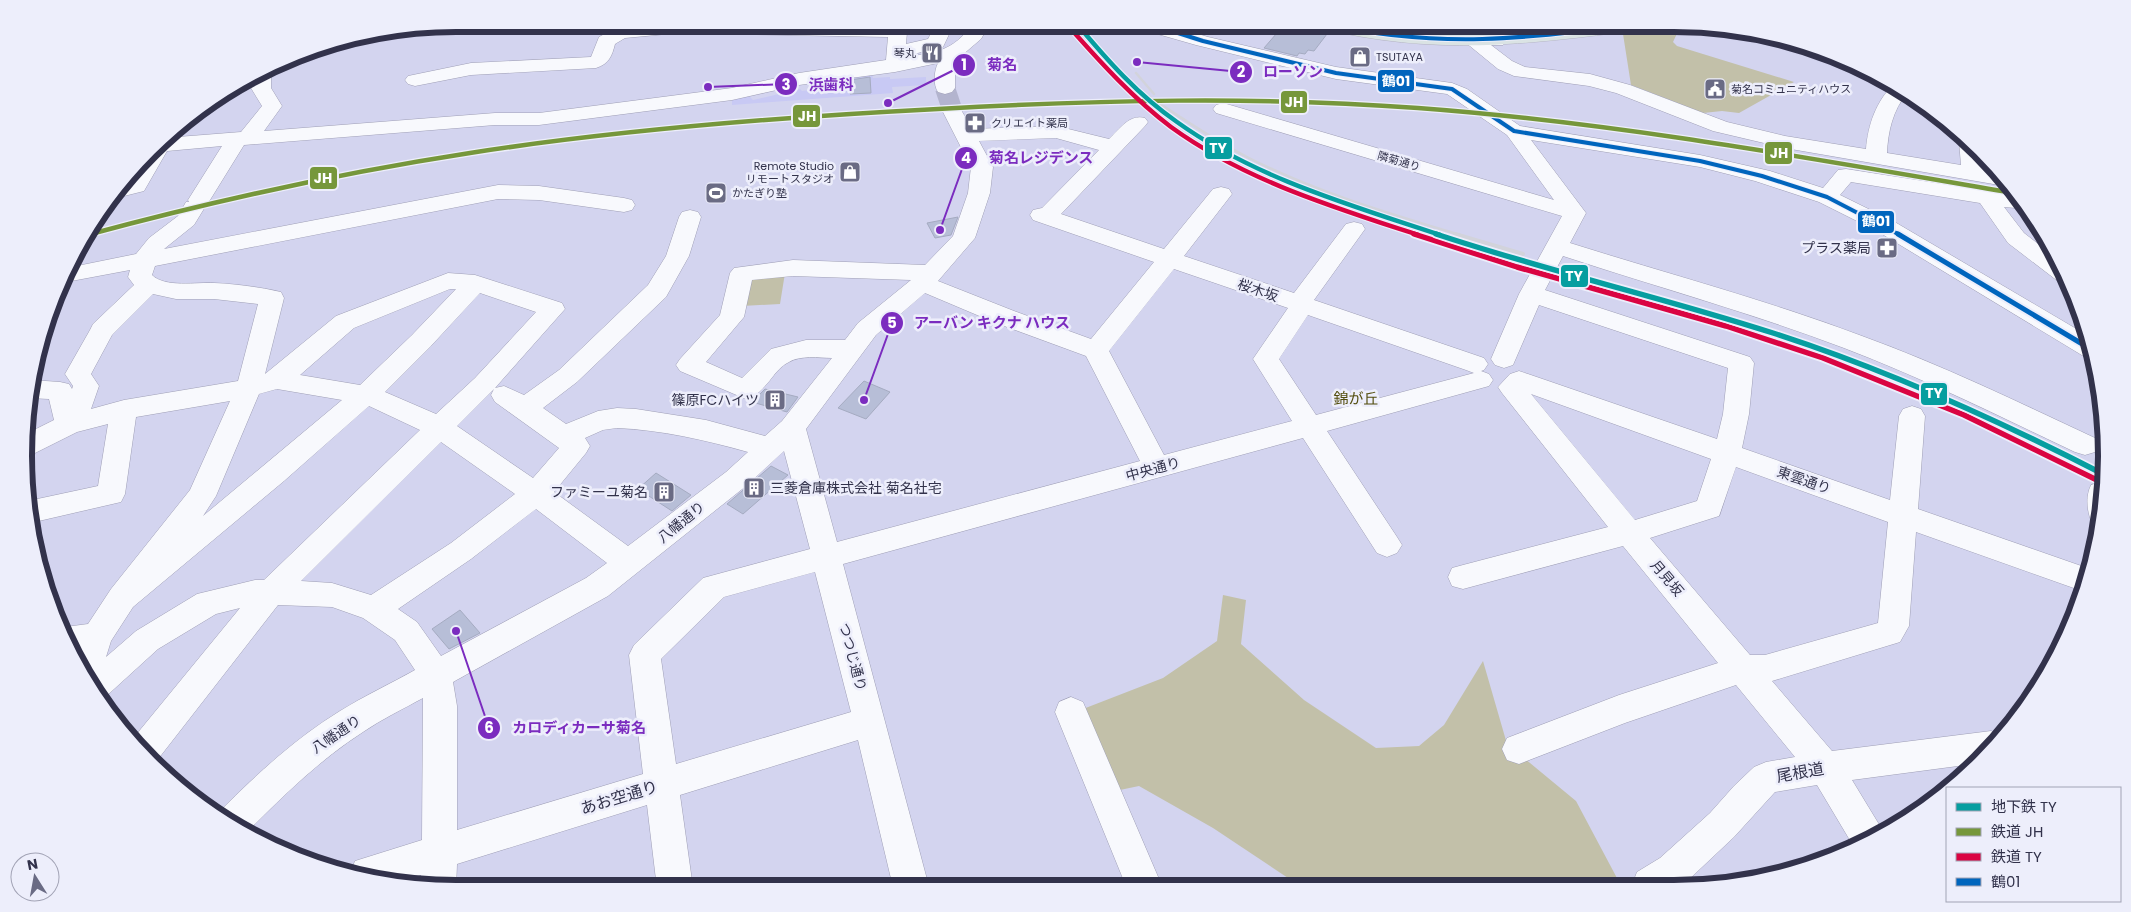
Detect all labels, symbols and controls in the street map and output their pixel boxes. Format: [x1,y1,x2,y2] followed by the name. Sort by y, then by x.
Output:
[920,41,944,65] restaurant icon: 琴丸
[894,45,916,61] place label: 琴丸
[1348,45,1372,69] shop icon: TSUTAYA
[1376,49,1424,65] place label: TSUTAYA
[952,50,1027,80] callout: 菊名
[961,54,967,75] text: 1
[987,54,1017,75] text: 菊名
[1228,57,1333,87] callout: ローソン
[1237,61,1246,82] text: 2
[1263,61,1323,82] text: ローソン
[774,69,864,99] callout: 浜歯科
[1377,69,1415,93] line badge: 鶴01
[1382,71,1410,91] text: 鶴01
[781,74,791,95] text: 3
[808,74,854,95] text: 浜歯科
[1703,77,1727,101] public building icon: 菊名コミュニティハウス
[1731,81,1851,97] place label: 菊名コミュニティハウス
[1280,90,1308,114] line badge: JH
[1285,92,1303,112] text: JH
[792,104,821,128] line badge: JH
[798,106,816,126] text: JH
[963,111,987,135] pharmacy icon: クリエイト薬局
[991,115,1068,131] place label: クリエイト薬局
[1204,136,1233,160] line badge: TY
[1209,138,1227,158] text: TY
[1764,141,1793,165] line badge: JH
[954,143,1104,173] callout: 菊名レジデンス
[1770,143,1788,163] text: JH
[961,147,971,168] text: 4
[989,147,1093,168] text: 菊名レジデンス
[1376,147,1422,175] street label: 隣菊通り
[746,158,834,187] place label: Remote Studio リモートスタジオ
[838,160,862,184] shop icon: Remote Studio リモートスタジオ
[309,166,338,190] line badge: JH
[314,168,332,188] text: JH
[704,181,728,205] sports icon: かたぎり塾
[732,185,787,201] place label: かたぎり塾
[1857,210,1895,234] line badge: 鶴01
[1862,211,1890,231] text: 鶴01
[1875,236,1899,260] pharmacy icon: プラス薬局
[1801,238,1871,258] place label: プラス薬局
[1560,264,1589,288] line badge: TY
[1565,266,1583,286] text: TY
[1235,274,1281,306] street label: 桜木坂
[879,308,1080,338] callout: アーバン キクナ ハウス
[887,312,897,333] text: 5
[914,312,1070,333] text: アーバン キクナ ハウス
[1920,382,1948,406] line badge: TY
[1925,383,1943,403] text: TY
[763,388,787,412] building icon: 篠原FCハイツ
[1333,388,1379,409] district label: 錦が丘
[671,390,759,410] place label: 篠原FCハイツ
[1123,452,1183,486] street label: 中央通り
[1774,461,1834,499] street label: 東雲通り
[742,476,766,500] building icon: 三菱倉庫株式会社 菊名社宅
[770,478,942,498] place label: 三菱倉庫株式会社 菊名社宅
[652,480,676,504] building icon: ファミーユ菊名
[550,482,648,502] place label: ファミーユ菊名
[653,497,709,547] street label: 八幡通り
[1646,555,1688,601] street label: 月見坂
[834,621,872,693] street label: つつじ通り
[307,710,365,758] street label: 八幡通り
[477,713,657,743] callout: カロディカーサ菊名
[484,717,494,738] text: 6
[512,717,646,738] text: カロディカーサ菊名
[1774,757,1826,788] street label: 尾根道
[578,775,661,820] street label: あお空通り
[1946,787,2121,902] legend
[1991,796,2057,817] text: 地下鉄 TY
[1991,821,2043,842] text: 鉄道 JH
[1991,846,2042,867] text: 鉄道 TY
[10,852,60,902] north arrow
[25,853,40,875] text: N
[1991,871,2020,892] text: 鶴01

